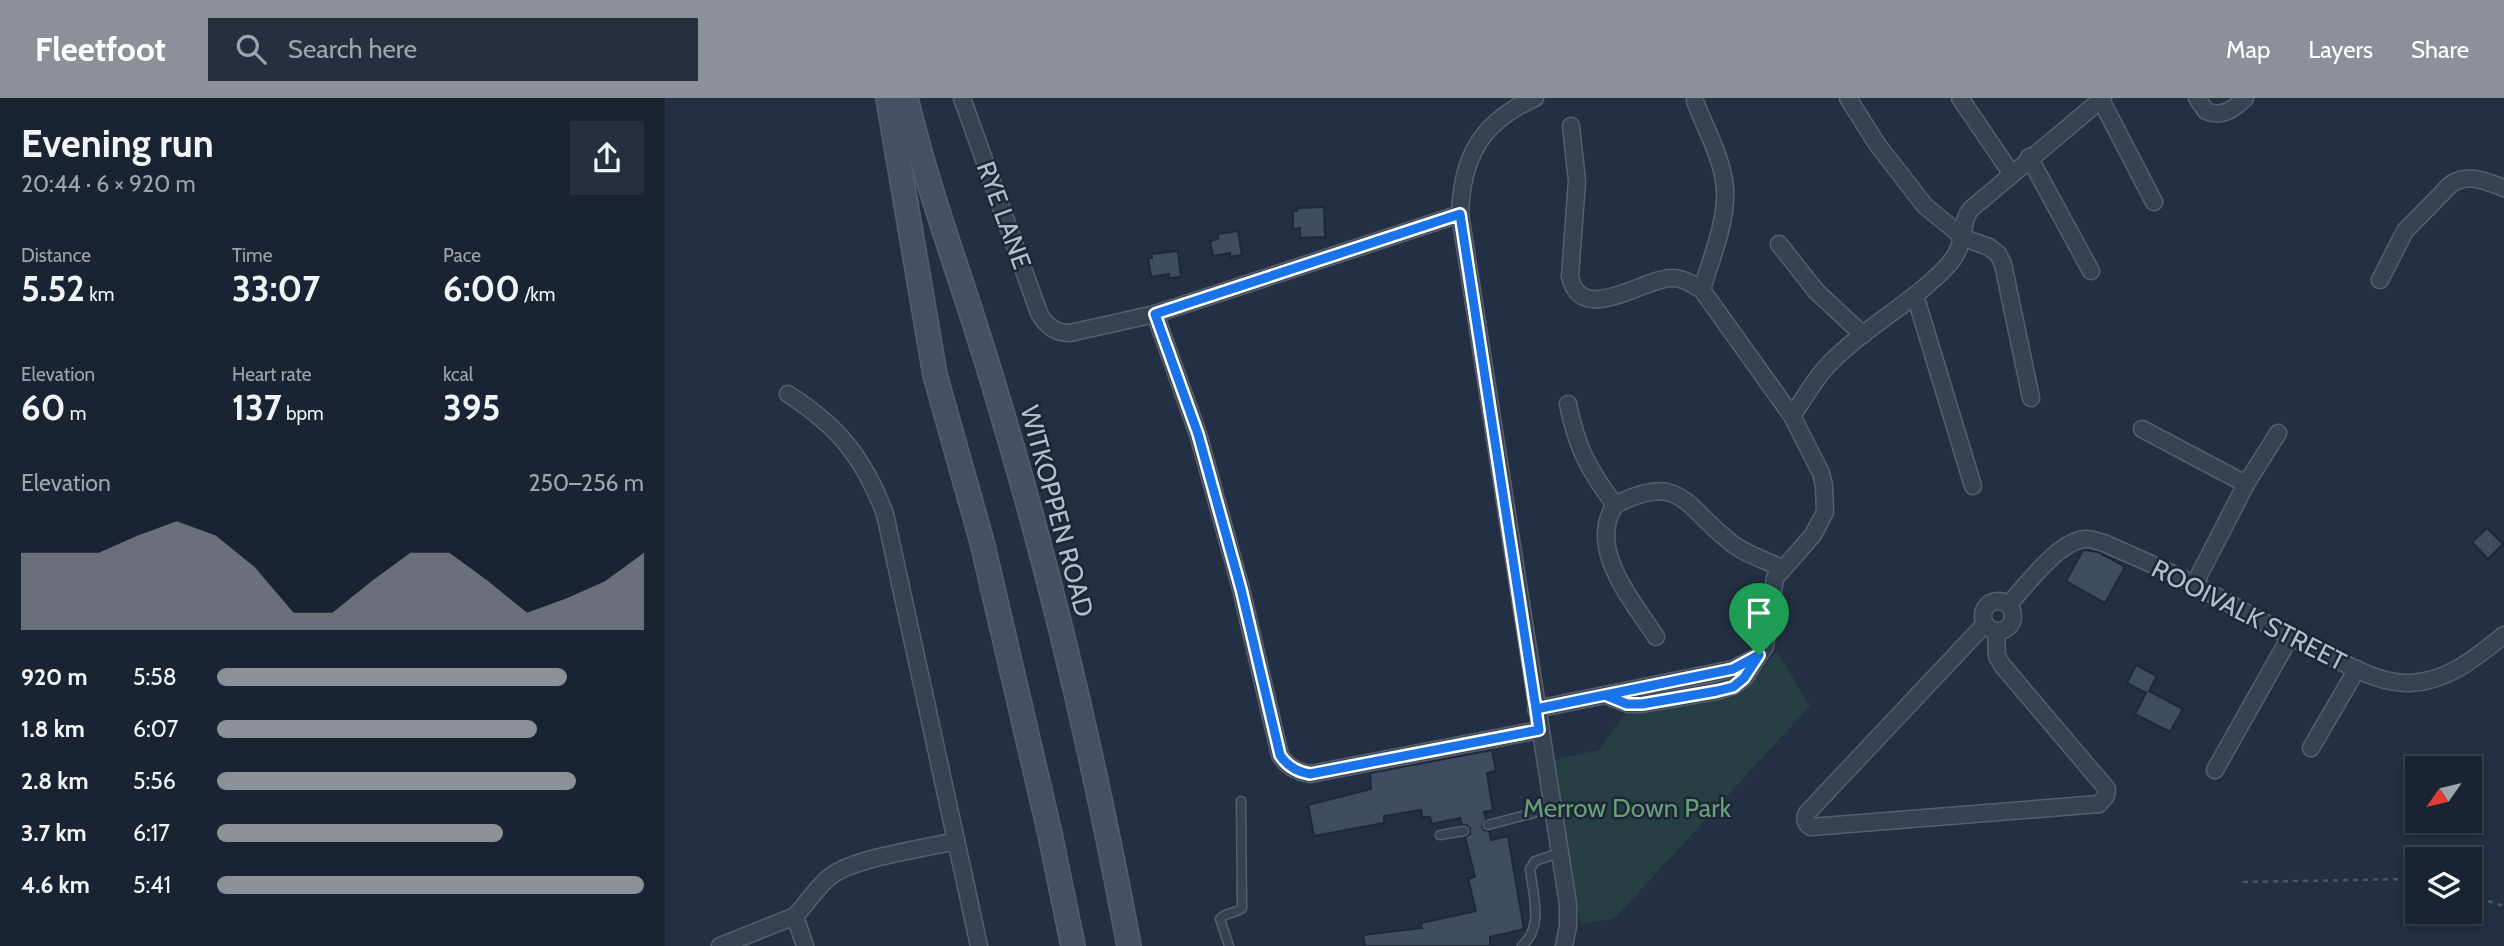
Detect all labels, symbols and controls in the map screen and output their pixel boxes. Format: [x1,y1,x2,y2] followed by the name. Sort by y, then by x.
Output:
[208,18,698,81] search box
[35,29,166,69] text: Fleetfoot
[232,30,270,68] icon: search
[288,33,417,65] text: Search here
[2226,35,2270,64] text: Map
[2308,35,2373,64] text: Layers
[2411,35,2469,64] text: Share
[21,120,214,167] text: Evening run
[570,121,644,195] button: share
[970,157,1038,273] street label: RYE LANE
[21,170,196,198] text: 20:44 · 6 × 920 m
[21,244,91,267] text: Distance
[232,244,272,267] text: Time
[443,244,481,267] text: Pace
[21,267,85,310] text: 5.52
[232,267,320,310] text: 33:07
[443,267,520,310] text: 6:00
[85,283,114,306] text: km
[520,283,555,306] text: /km
[21,363,95,386] text: Elevation
[232,363,312,386] text: Heart rate
[443,363,473,386] text: kcal
[21,386,65,429] text: 60
[232,386,282,429] text: 137
[443,386,500,429] text: 395
[65,402,86,425] text: m
[282,402,324,425] text: bpm
[1013,402,1101,620] street label: WITKOPPEN ROAD
[21,469,111,497] text: Elevation
[528,469,644,497] text: 250–256 m
[2146,552,2352,678] street label: ROOIVALK STREET
[1729,583,1789,655] pin
[1740,594,1778,632] icon: arrive
[21,663,88,691] text: 920 m
[133,663,177,691] text: 5:58
[21,715,85,743] text: 1.8 km
[133,715,178,743] text: 6:07
[2405,756,2481,833] north arrow
[2405,756,2482,924] map controls
[21,767,88,795] text: 2.8 km
[133,767,176,795] text: 5:56
[1523,792,1731,824] park label: Merrow Down Park
[21,819,87,847] text: 3.7 km
[133,819,170,847] text: 6:17
[2405,847,2482,924] button: layers
[21,871,90,899] text: 4.6 km
[133,871,171,899] text: 5:41

